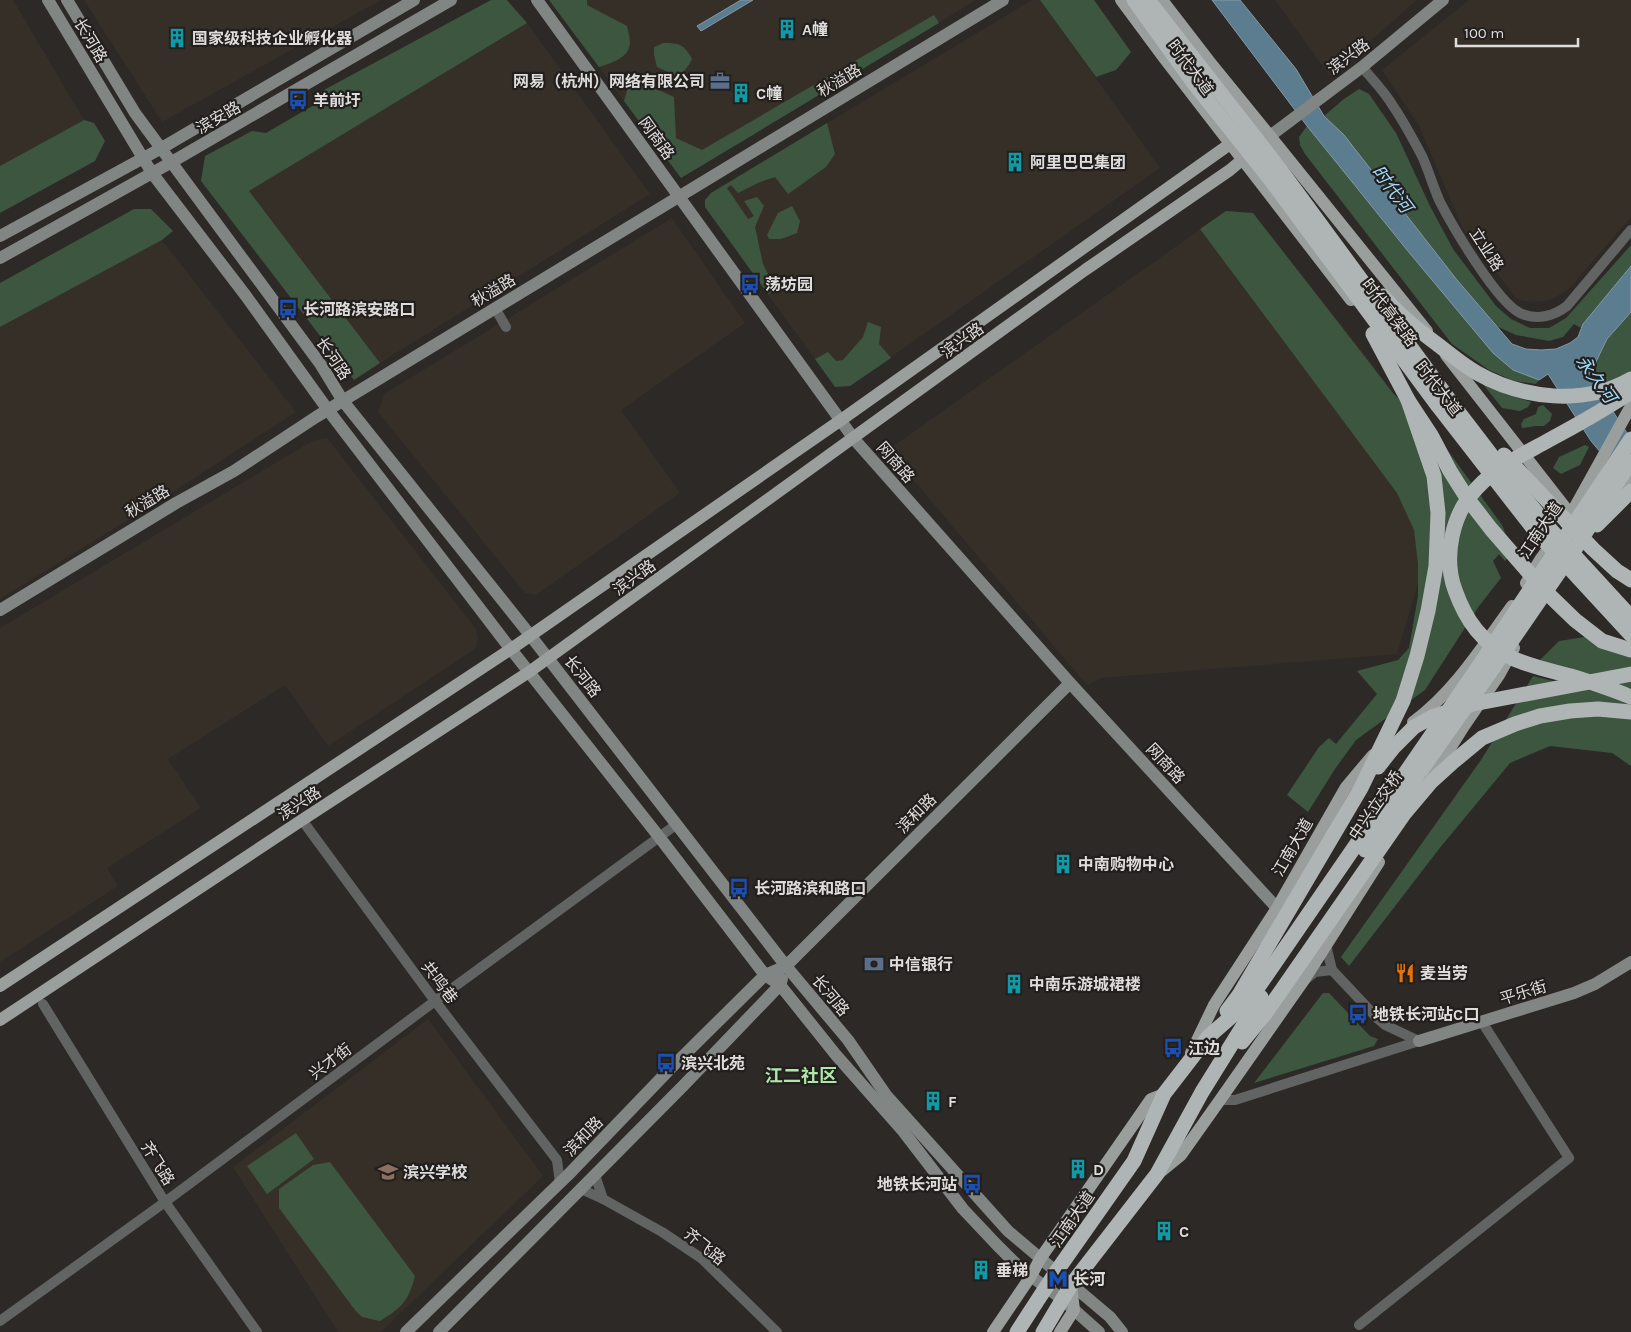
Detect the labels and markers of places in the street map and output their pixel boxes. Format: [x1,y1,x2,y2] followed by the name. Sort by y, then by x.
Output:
[776,18,798,40] building icon: A幢
[802,20,828,39] place label: A幢
[166,27,188,49] building icon: 国家级科技企业孵化器
[192,29,352,48] place label: 国家级科技企业孵化器
[709,70,731,92] office icon: 网易（杭州）网络有限公司
[513,72,705,91] place label: 网易（杭州）网络有限公司
[730,82,752,104] building icon: C幢
[756,84,782,103] place label: C幢
[287,89,309,111] bus stop icon: 羊前圩
[313,91,361,110] place label: 羊前圩
[1004,151,1026,173] building icon: 阿里巴巴集团
[1030,153,1126,172] place label: 阿里巴巴集团
[739,273,761,295] bus stop icon: 荡坊园
[765,275,813,294] place label: 荡坊园
[277,298,299,320] bus stop icon: 长河路滨安路口
[303,300,415,319] place label: 长河路滨安路口
[1052,853,1074,875] building icon: 中南购物中心
[1078,855,1174,874] place label: 中南购物中心
[728,877,750,899] bus stop icon: 长河路滨和路口
[754,879,866,898] place label: 长河路滨和路口
[863,953,885,975] bank icon: 中信银行
[889,955,953,974] place label: 中信银行
[1394,962,1416,984] restaurant icon: 麦当劳
[1420,964,1468,983] place label: 麦当劳
[1003,973,1025,995] building icon: 中南乐游城裙楼
[1029,975,1141,994] place label: 中南乐游城裙楼
[1347,1003,1369,1025] bus stop icon: 地铁长河站C口
[1373,1005,1479,1024] place label: 地铁长河站C口
[1162,1037,1184,1059] bus stop icon: 江边
[1188,1039,1220,1058] place label: 江边
[655,1052,677,1074] bus stop icon: 滨兴北苑
[681,1054,745,1073] place label: 滨兴北苑
[922,1090,944,1112] building icon: F
[948,1092,957,1111] place label: F
[1067,1158,1089,1180] building icon: D
[1093,1160,1104,1179] place label: D
[377,1161,399,1183] school or university icon: 滨兴学校
[403,1163,468,1182] place label: 滨兴学校
[961,1173,983,1195] bus stop icon: 地铁长河站
[877,1175,957,1194] place label: 地铁长河站
[1153,1220,1175,1242] building icon: C
[1179,1222,1189,1241] place label: C
[970,1259,992,1281] building icon: 垂梯
[996,1261,1028,1280] place label: 垂梯
[1047,1268,1069,1290] metro station icon: 长河
[1073,1270,1105,1289] place label: 长河

